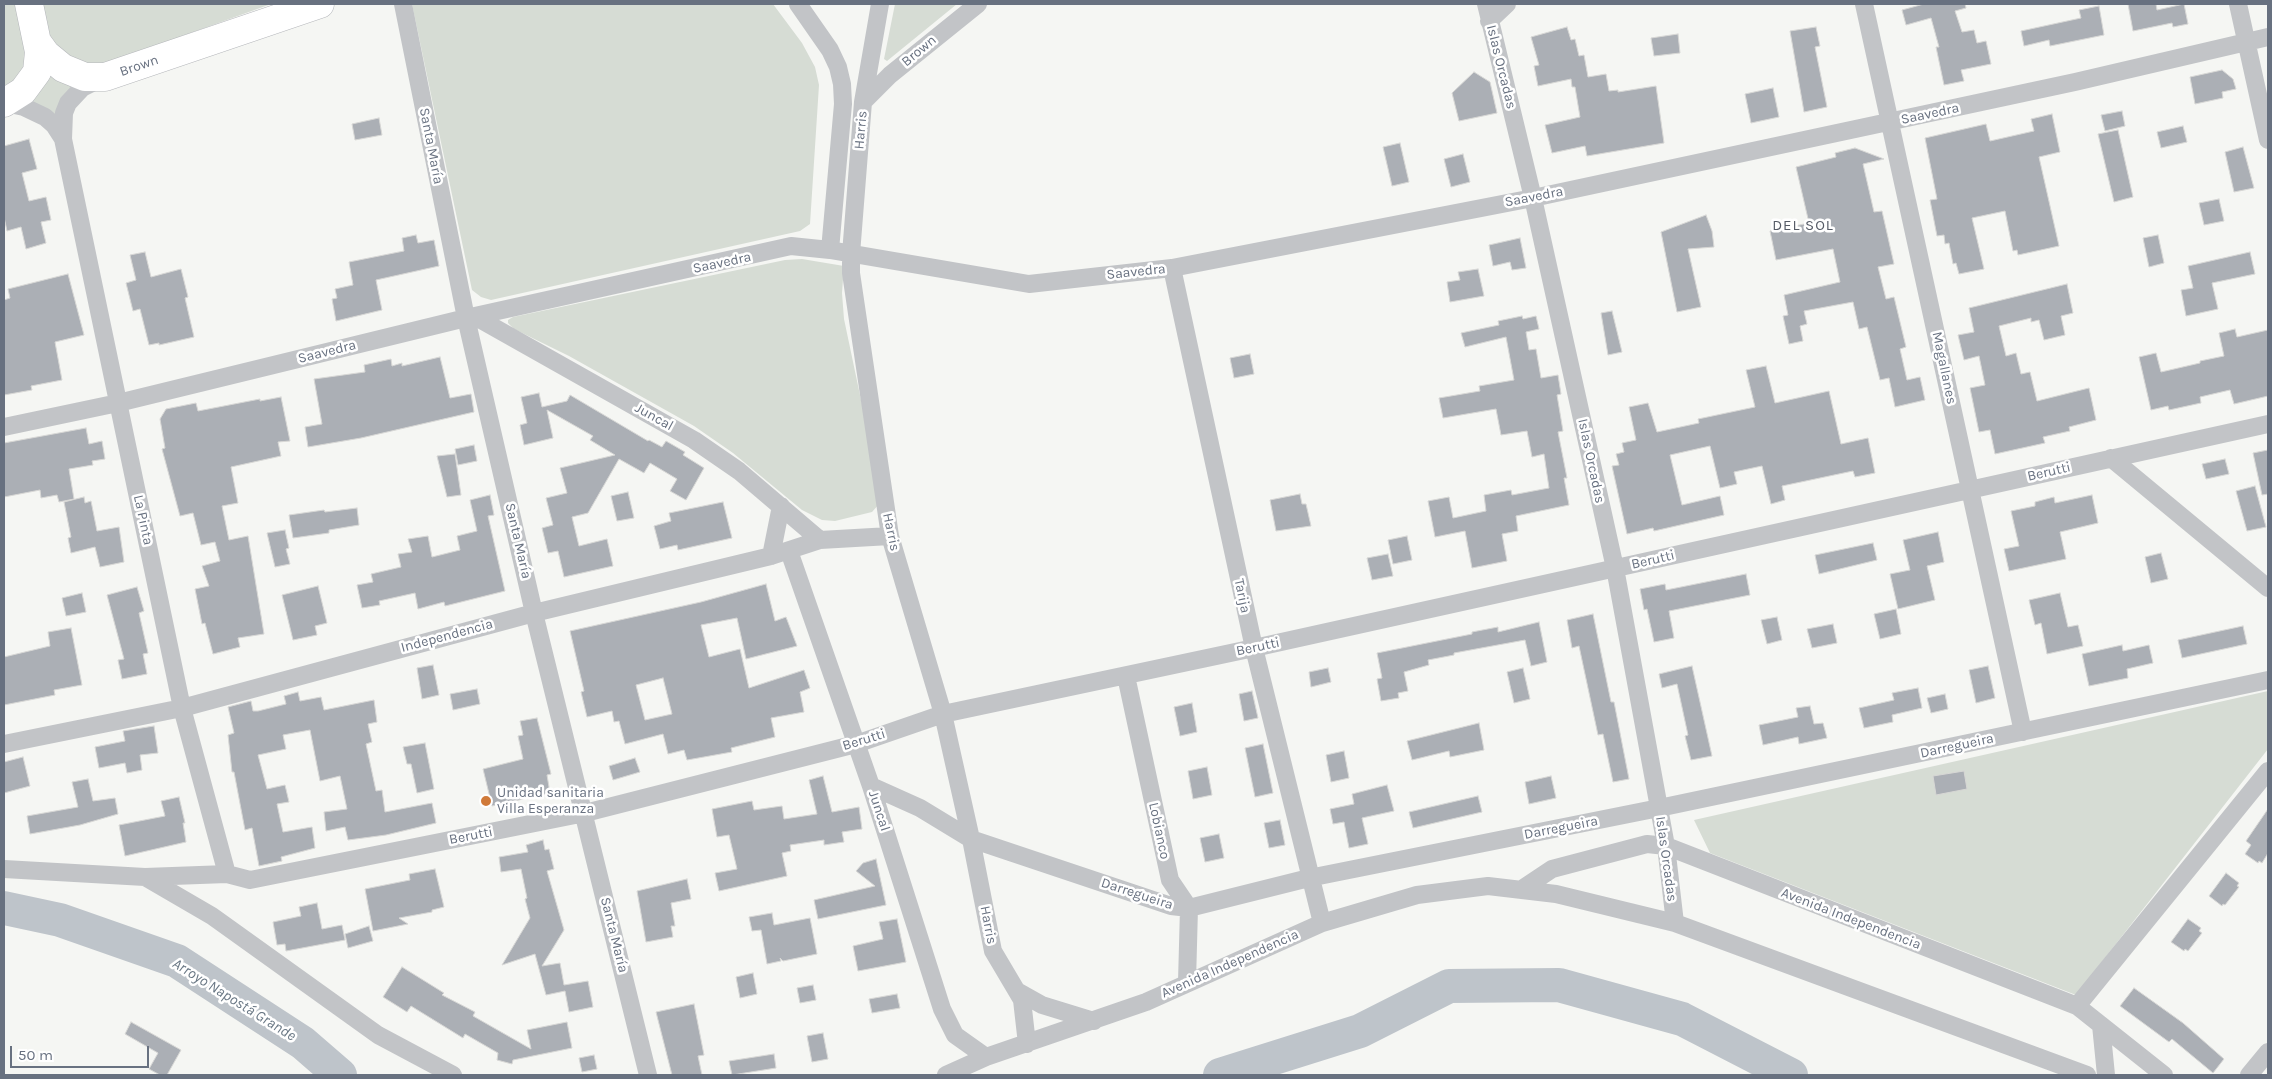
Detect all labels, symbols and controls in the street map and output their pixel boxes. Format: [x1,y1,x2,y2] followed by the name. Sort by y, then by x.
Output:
[1482,23,1520,111] street label: Islas Orcadas
[898,32,940,70] street label: Brown
[117,52,161,80] street label: Brown
[1899,100,1961,128] street label: Saavedra
[415,106,447,186] street label: Santa María
[851,110,871,150] street label: Harris
[1503,183,1565,211] street label: Saavedra
[1771,217,1835,235] district label: DEL SOL
[691,249,753,277] street label: Saavedra
[1106,261,1166,283] street label: Saavedra
[1928,330,1960,406] street label: Magallanes
[296,337,358,367] street label: Saavedra
[632,400,676,434] street label: Juncal
[1574,417,1608,505] street label: Islas Orcadas
[2026,459,2072,485] street label: Berutti
[129,493,157,547] street label: La Pinta
[501,501,535,581] street label: Santa María
[879,511,903,553] street label: Harris
[1630,547,1676,573] street label: Berutti
[1230,577,1254,615] street label: Tarija
[399,616,495,656] street label: Independencia
[1235,634,1281,660] street label: Berutti
[840,726,888,754] street label: Berutti
[1919,730,1995,762] street label: Darregueira
[497,785,604,818] place label: Unidad sanitaria Villa Esperanza
[865,789,893,833] street label: Juncal
[479,794,493,808] marker: Unidad sanitaria Villa Esperanza
[1145,801,1173,861] street label: Lobianco
[1523,813,1599,843] street label: Darregueira
[1652,815,1680,903] street label: Islas Orcadas
[448,824,494,848] street label: Berutti
[1099,874,1175,914] street label: Darregueira
[1779,885,1923,953] street label: Avenida Independencia
[596,895,632,975] street label: Santa María
[976,904,1000,946] street label: Harris
[1159,926,1301,1002] street label: Avenida Independencia
[169,955,299,1045] water label: Arroyo Napostá Grande
[12,1036,151,1068] scale bar
[18,1046,53,1064] text: 50 m

